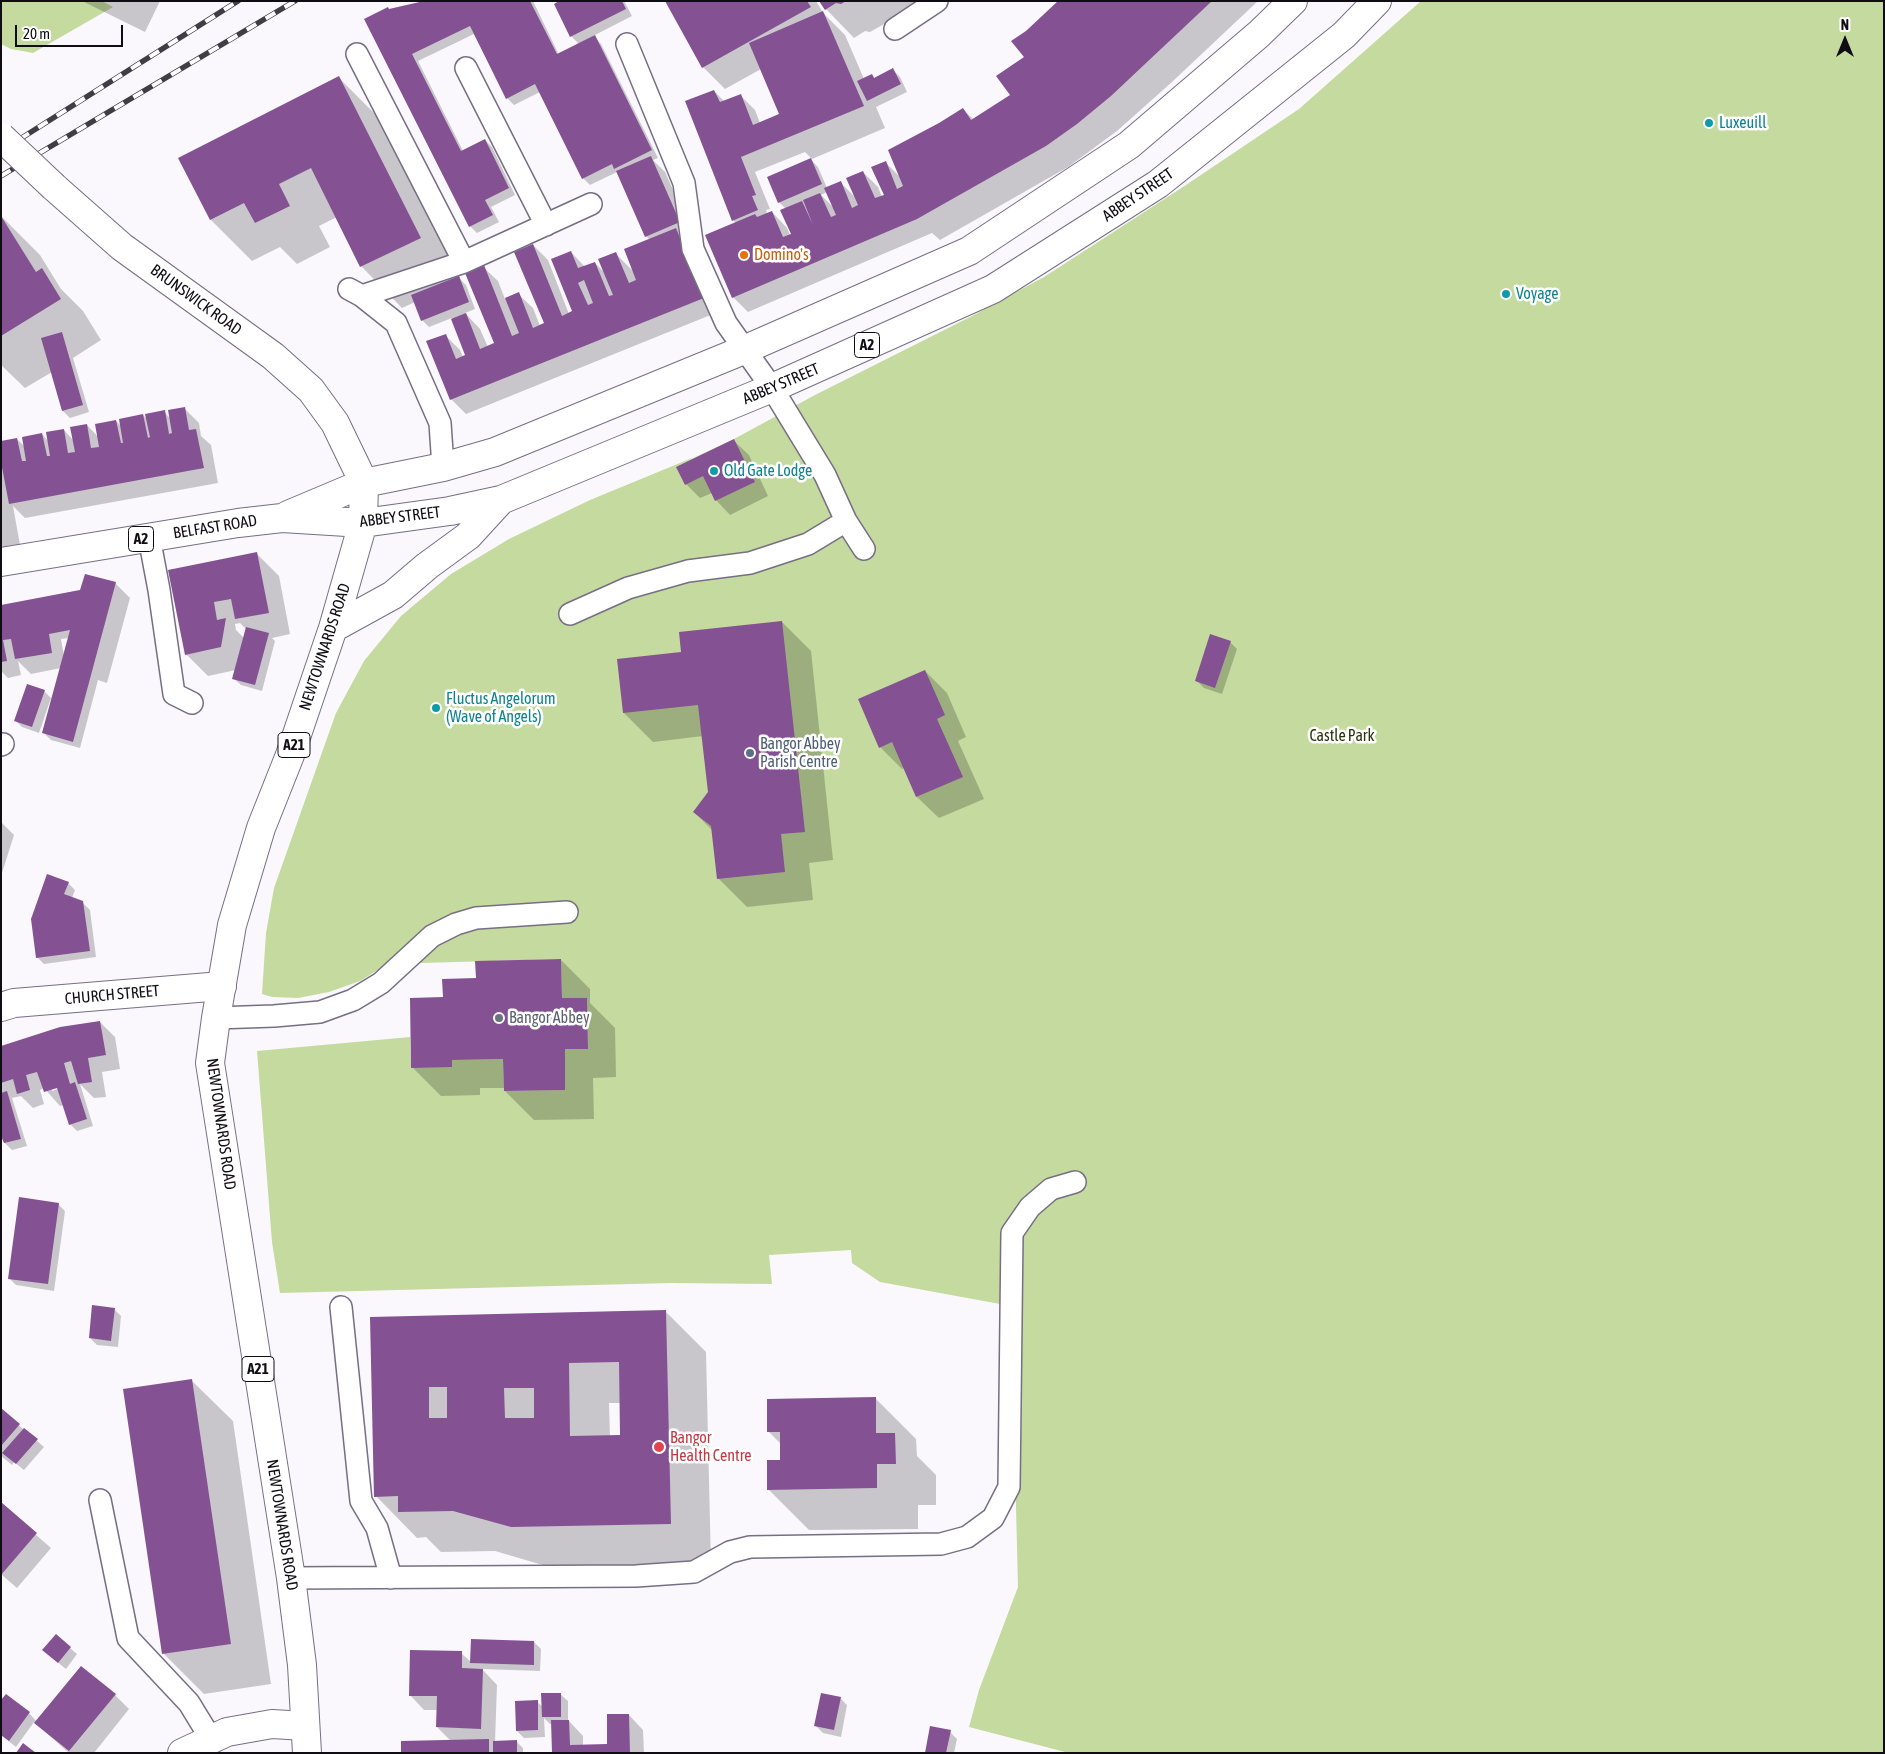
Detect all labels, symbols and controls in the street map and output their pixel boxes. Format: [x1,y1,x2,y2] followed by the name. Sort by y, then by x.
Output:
[18,15,125,47] scale bar
[1820,15,1870,65] north arrow
[1841,17,1849,33] text: N
[23,25,50,42] text: 20 m
[1719,113,1766,133] place label: Luxeuill
[1703,117,1715,129] marker: Luxeuill
[1099,164,1177,226] street label: ABBEY STREET
[754,245,809,265] place label: Domino's
[738,249,750,261] marker: Domino's
[147,260,245,340] street label: BRUNSWICK ROAD
[1516,284,1558,304] place label: Voyage
[1500,288,1512,300] marker: Voyage
[854,332,880,358] road number: A2
[740,359,822,409] street label: ABBEY STREET
[724,461,812,481] place label: Old Gate Lodge
[708,465,720,477] marker: Old Gate Lodge
[358,503,442,531] street label: ABBEY STREET
[172,511,258,543] street label: BELFAST ROAD
[128,526,154,552] road number: A2
[295,581,355,713] street label: NEWTOWNARDS ROAD
[446,689,556,727] place label: Fluctus Angelorum (Wave of Angels)
[430,702,442,714] marker: Fluctus Angelorum (Wave of Angels)
[1309,726,1375,746] park label: Castle Park
[278,732,310,758] road number: A21
[760,734,840,772] place label: Bangor Abbey Parish Centre
[744,747,756,759] marker: Bangor Abbey Parish Centre
[64,981,160,1009] street label: CHURCH STREET
[509,1008,589,1028] place label: Bangor Abbey
[493,1012,505,1024] marker: Bangor Abbey
[202,1057,240,1191] street label: NEWTOWNARDS ROAD
[242,1356,274,1382] road number: A21
[670,1428,752,1466] place label: Bangor Health Centre
[652,1440,666,1454] marker: Bangor Health Centre
[262,1458,302,1592] street label: NEWTOWNARDS ROAD

